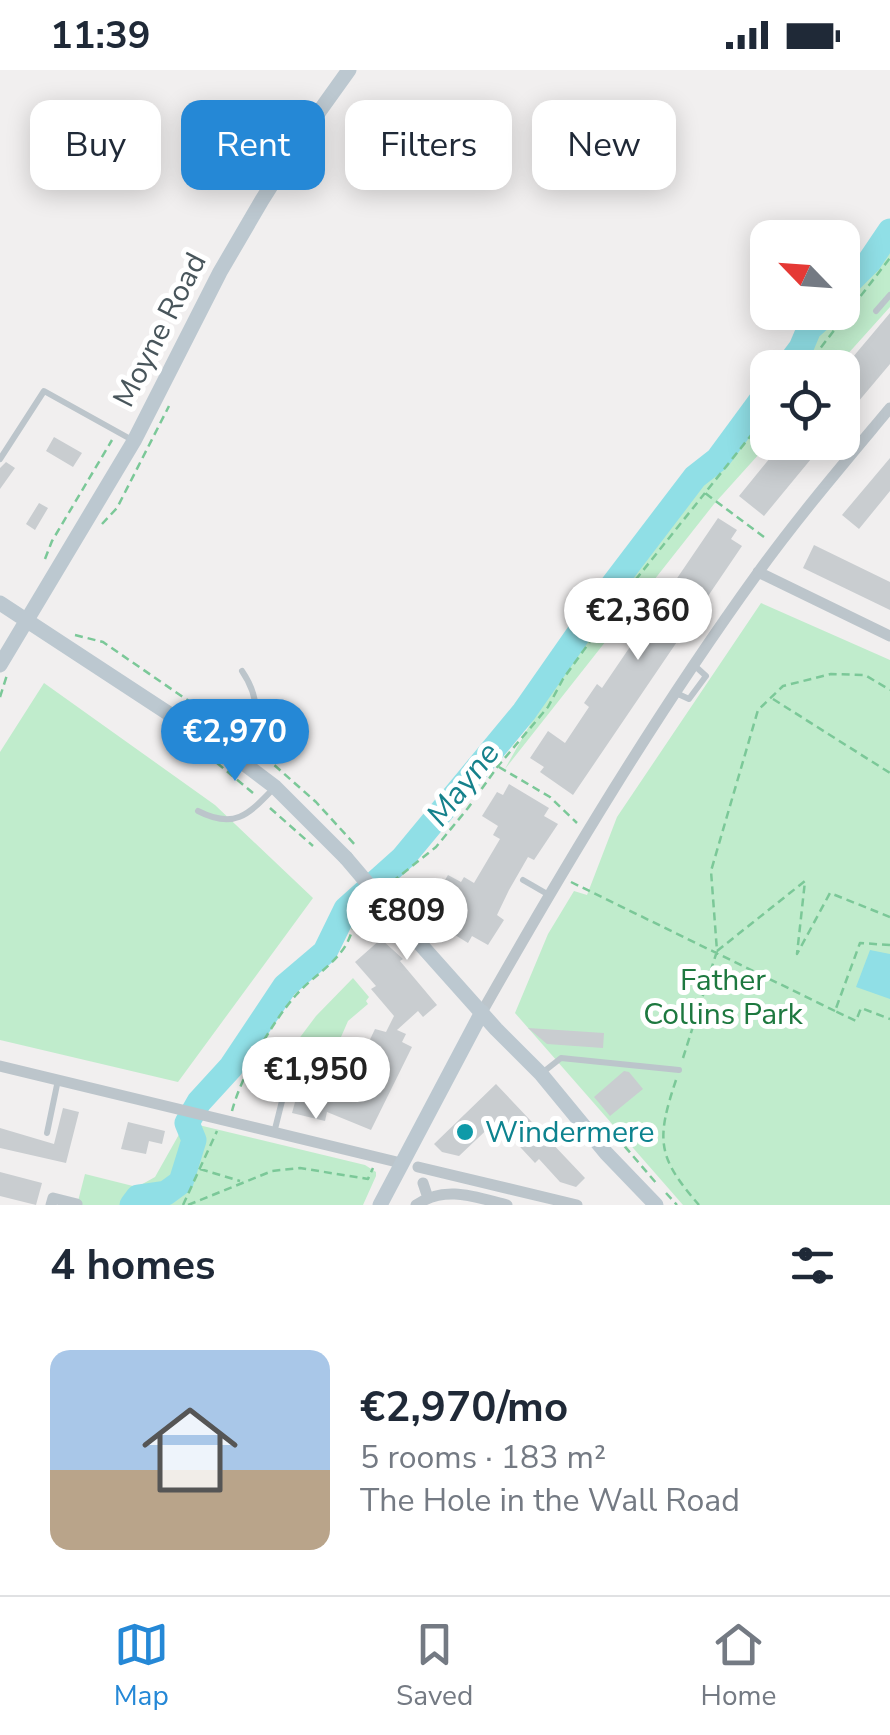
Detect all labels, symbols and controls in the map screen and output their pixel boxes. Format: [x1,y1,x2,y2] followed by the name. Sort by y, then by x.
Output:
[50,10,151,61] text: 11:39
[30,100,161,190] chip: Buy
[181,100,325,190] chip: Rent
[345,100,512,190] chip: Filters
[532,100,676,190] chip: New
[750,220,860,330] north arrow
[750,220,860,460] map controls
[104,246,216,414] street label: Moyne Road
[750,350,860,460] button: locate
[557,578,719,663] pin: €2,360
[586,589,690,632] text: €2,360
[154,699,316,784] pin: €2,970
[183,710,287,753] text: €2,970
[417,733,509,835] water label: Mayne
[348,878,466,963] pin: €809
[369,889,445,932] text: €809
[643,960,804,1035] park label: Father Collins Park
[235,1037,397,1122] pin: €1,950
[264,1048,368,1091] text: €1,950
[485,1112,654,1153] place label: Windermere
[454,1121,476,1143] marker: Windermere
[50,1237,215,1294] text: 4 homes
[785,1238,840,1293] icon: filters
[360,1379,568,1436] text: €2,970/mo
[130,1390,250,1510] icon: home
[360,1436,606,1479] text: 5 rooms · 183 m²
[360,1479,740,1522] text: The Hole in the Wall Road
[114,1617,169,1715] tab: Map
[396,1617,473,1715] tab: Saved
[701,1617,776,1715] tab: Home

